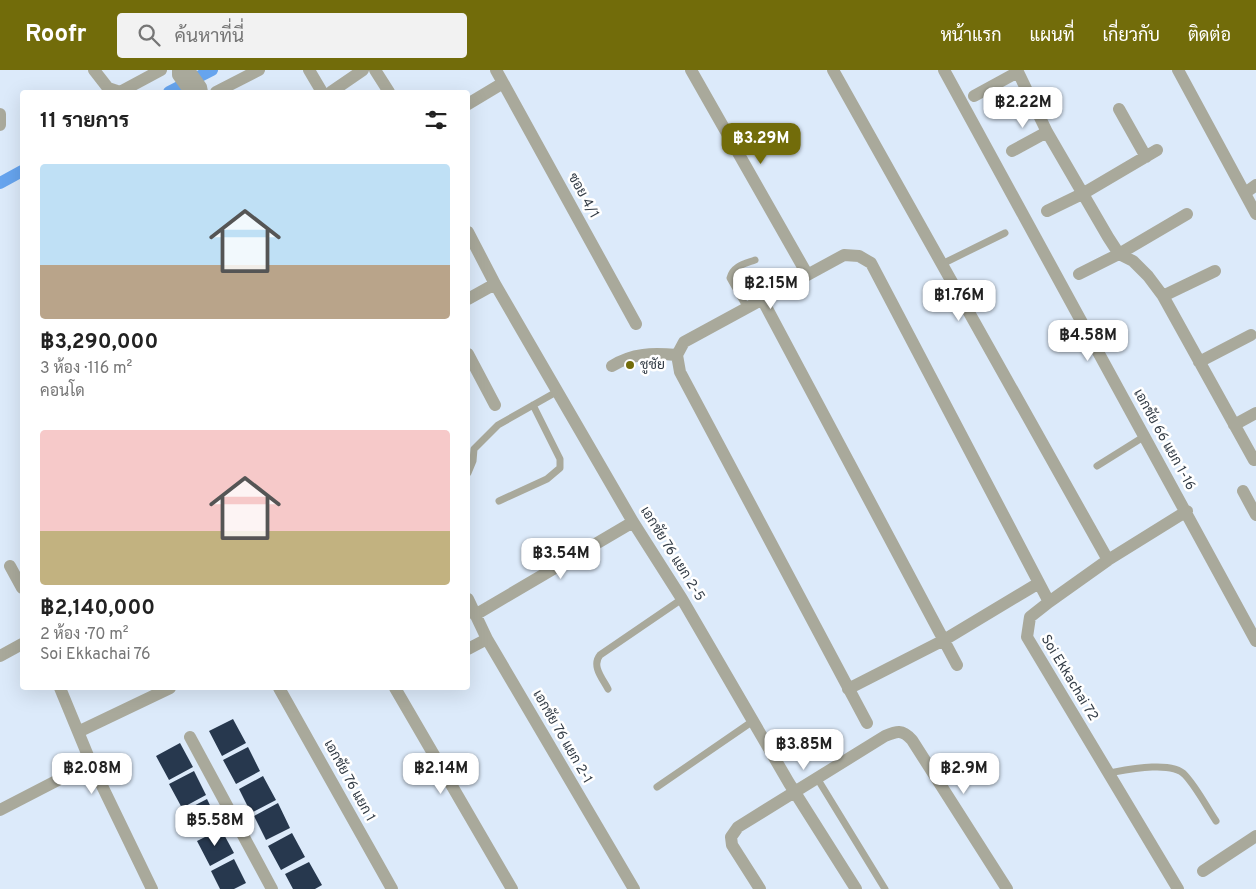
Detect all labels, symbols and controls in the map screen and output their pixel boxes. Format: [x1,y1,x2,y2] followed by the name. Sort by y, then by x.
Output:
[117,13,467,58] search box
[25,20,87,50] text: Roofr
[135,21,163,49] icon: search
[175,25,244,49] text: ค้นหาที่นี่
[940,25,1002,48] text: หน้าแรก
[1030,25,1074,48] text: แผนที่
[1102,25,1160,48] text: เกี่ยวกับ
[1188,25,1231,48] text: ติดต่อ
[982,87,1064,129] pin: ฿2.22M
[994,93,1052,113] text: ฿2.22M
[422,106,450,134] icon: filters
[40,108,129,135] text: 11 รายการ
[720,122,802,165] pin: ฿3.29M
[733,129,789,149] text: ฿3.29M
[564,170,602,222] street label: ซอย 4/1
[200,196,290,286] icon: home
[730,268,812,310] pin: ฿2.15M
[744,274,798,294] text: ฿2.15M
[918,280,1000,322] pin: ฿1.76M
[934,286,984,306] text: ฿1.76M
[1047,320,1129,362] pin: ฿4.58M
[1059,326,1117,346] text: ฿4.58M
[40,329,158,356] text: ฿3,290,000
[640,357,665,374] place label: ชูชัย
[40,359,132,379] text: 3 ห้อง · 116 m²
[624,359,636,371] marker: ชูชัย
[40,382,85,402] text: คอนโด
[1129,387,1199,493] street label: เอกชัย 66 แยก 1-16
[200,463,290,553] icon: home
[636,504,708,604] street label: เอกชัย 76 แยก 2-5
[520,538,602,580] pin: ฿3.54M
[532,544,590,564] text: ฿3.54M
[40,595,155,622] text: ฿2,140,000
[40,625,129,645] text: 2 ห้อง · 70 m²
[1037,632,1101,724] street label: Soi Ekkachai 72
[40,645,151,665] text: Soi Ekkachai 76
[528,687,596,787] street label: เอกชัย 76 แยก 2-1
[763,728,845,771] pin: ฿3.85M
[776,735,832,755] text: ฿3.85M
[320,737,378,825] street label: เอกชัย 76 แยก 1
[51,752,133,795] pin: ฿2.08M
[400,752,482,795] pin: ฿2.14M
[929,752,999,795] pin: ฿2.9M
[63,759,121,779] text: ฿2.08M
[414,759,468,779] text: ฿2.14M
[940,759,988,779] text: ฿2.9M
[174,804,256,847] pin: ฿5.58M
[186,811,244,831] text: ฿5.58M

